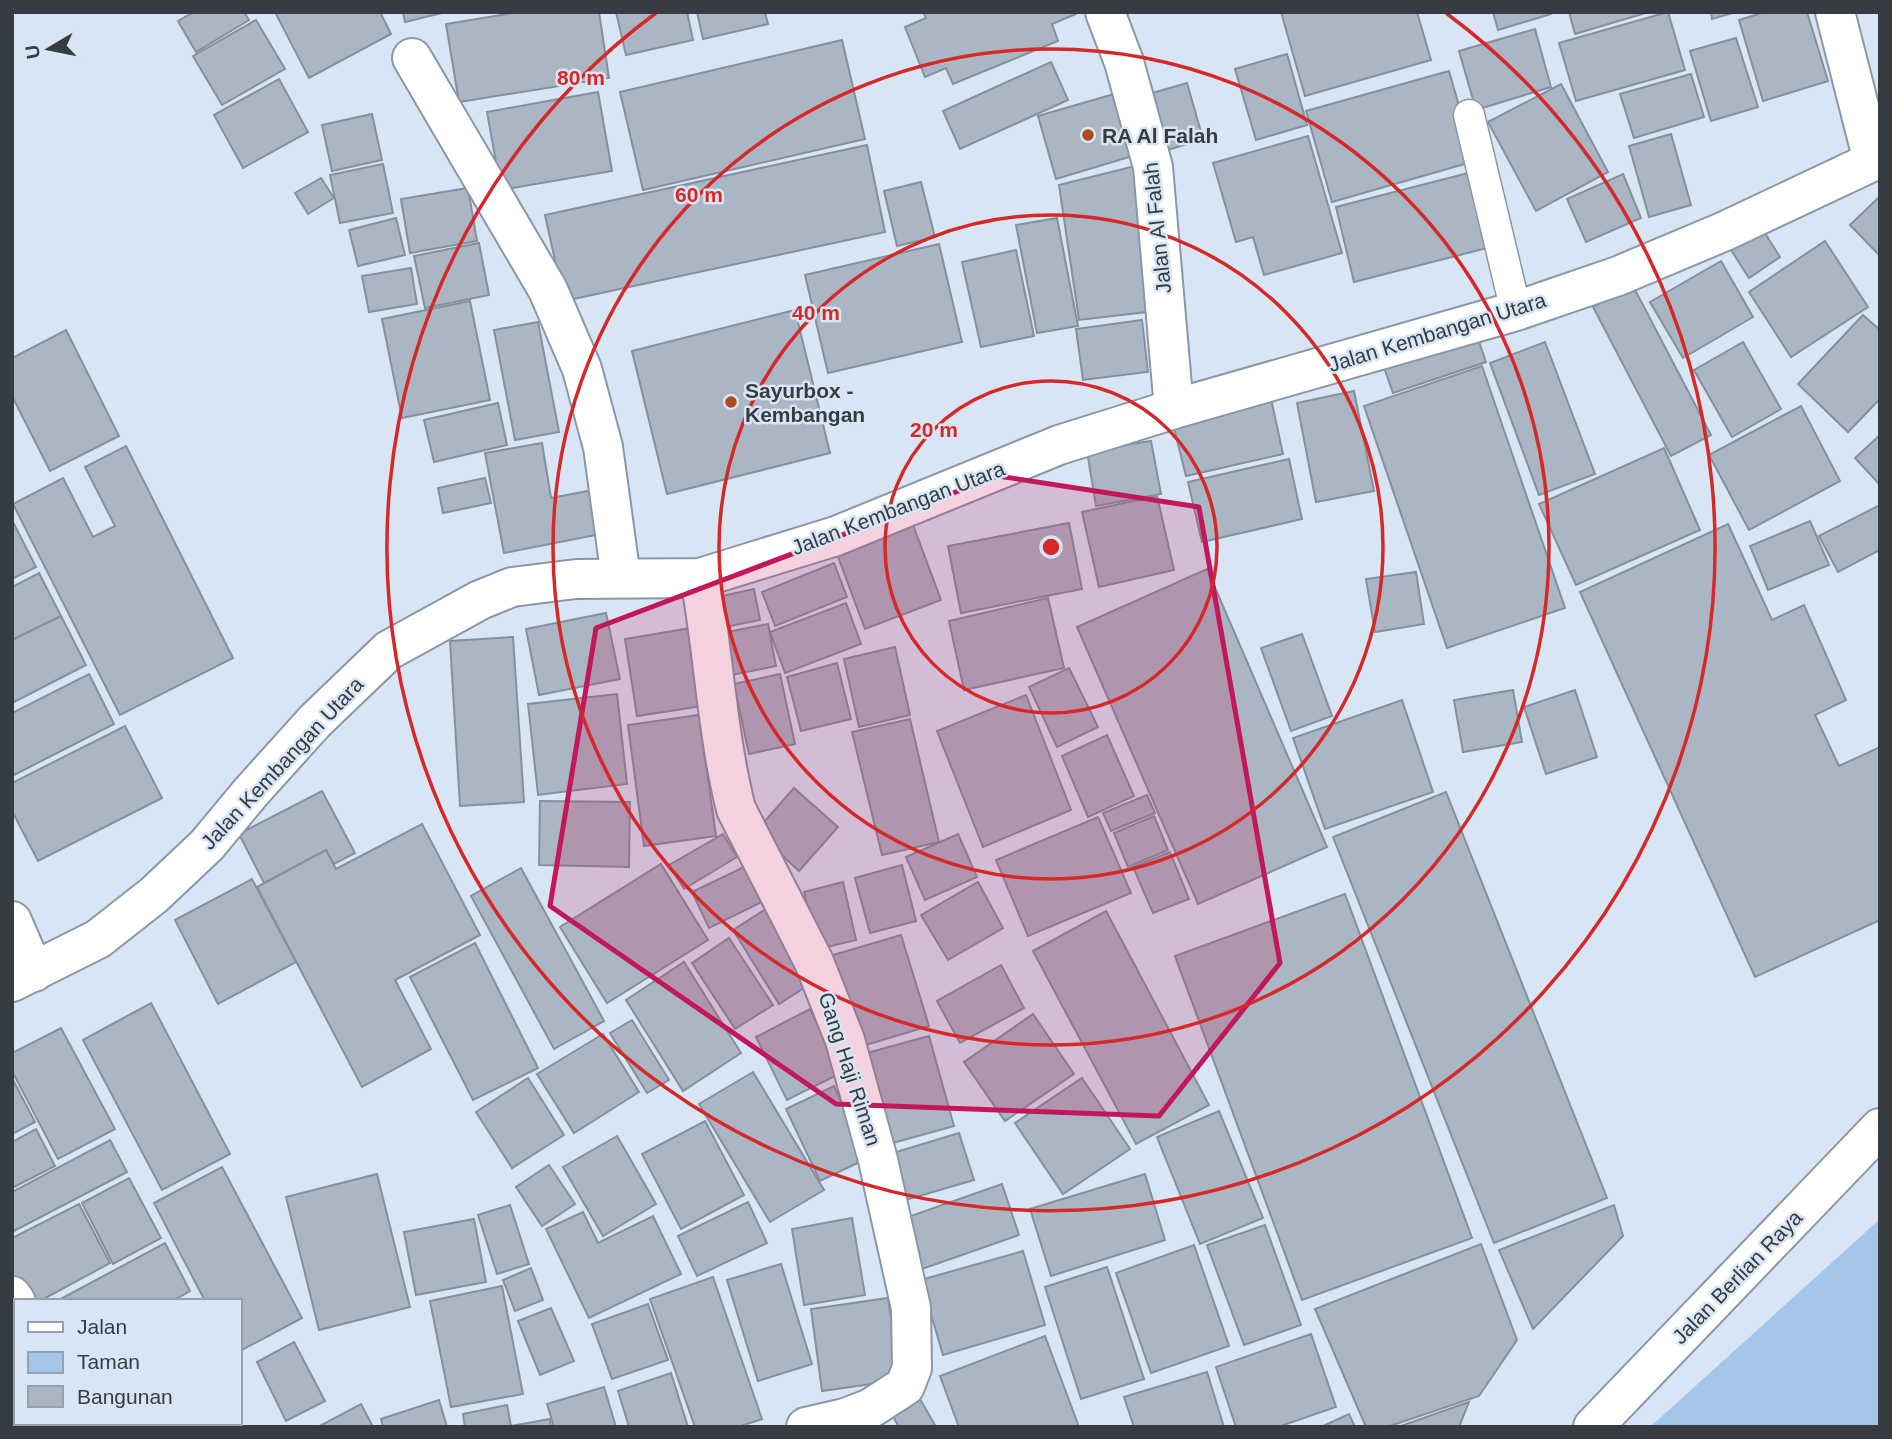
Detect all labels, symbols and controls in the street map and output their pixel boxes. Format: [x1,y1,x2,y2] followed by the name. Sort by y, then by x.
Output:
[14,14,84,84] north arrow
[21,43,44,60] text: U
[557,66,605,89] text: 80 m
[1102,124,1218,147] place label: RA Al Falah
[1080,127,1096,143] marker: RA Al Falah
[1139,161,1175,295] street label: Jalan Al Falah
[675,183,723,206] text: 60 m
[1325,288,1549,376] street label: Jalan Kembangan Utara
[792,301,840,324] text: 40 m
[745,379,865,426] place label: Sayurbox - Kembangan
[723,394,739,410] marker: Sayurbox - Kembangan
[910,418,958,441] text: 20 m
[788,457,1008,559] street label: Jalan Kembangan Utara
[1039,535,1063,559] centre of rings
[196,672,368,854] street label: Jalan Kembangan Utara
[814,989,886,1149] street label: Gang Haji Riman
[1668,1205,1807,1348] street label: Jalan Berlian Raya
[14,1299,242,1425] legend
[77,1315,127,1338] text: Jalan
[77,1350,140,1373] text: Taman
[77,1385,173,1408] text: Bangunan

